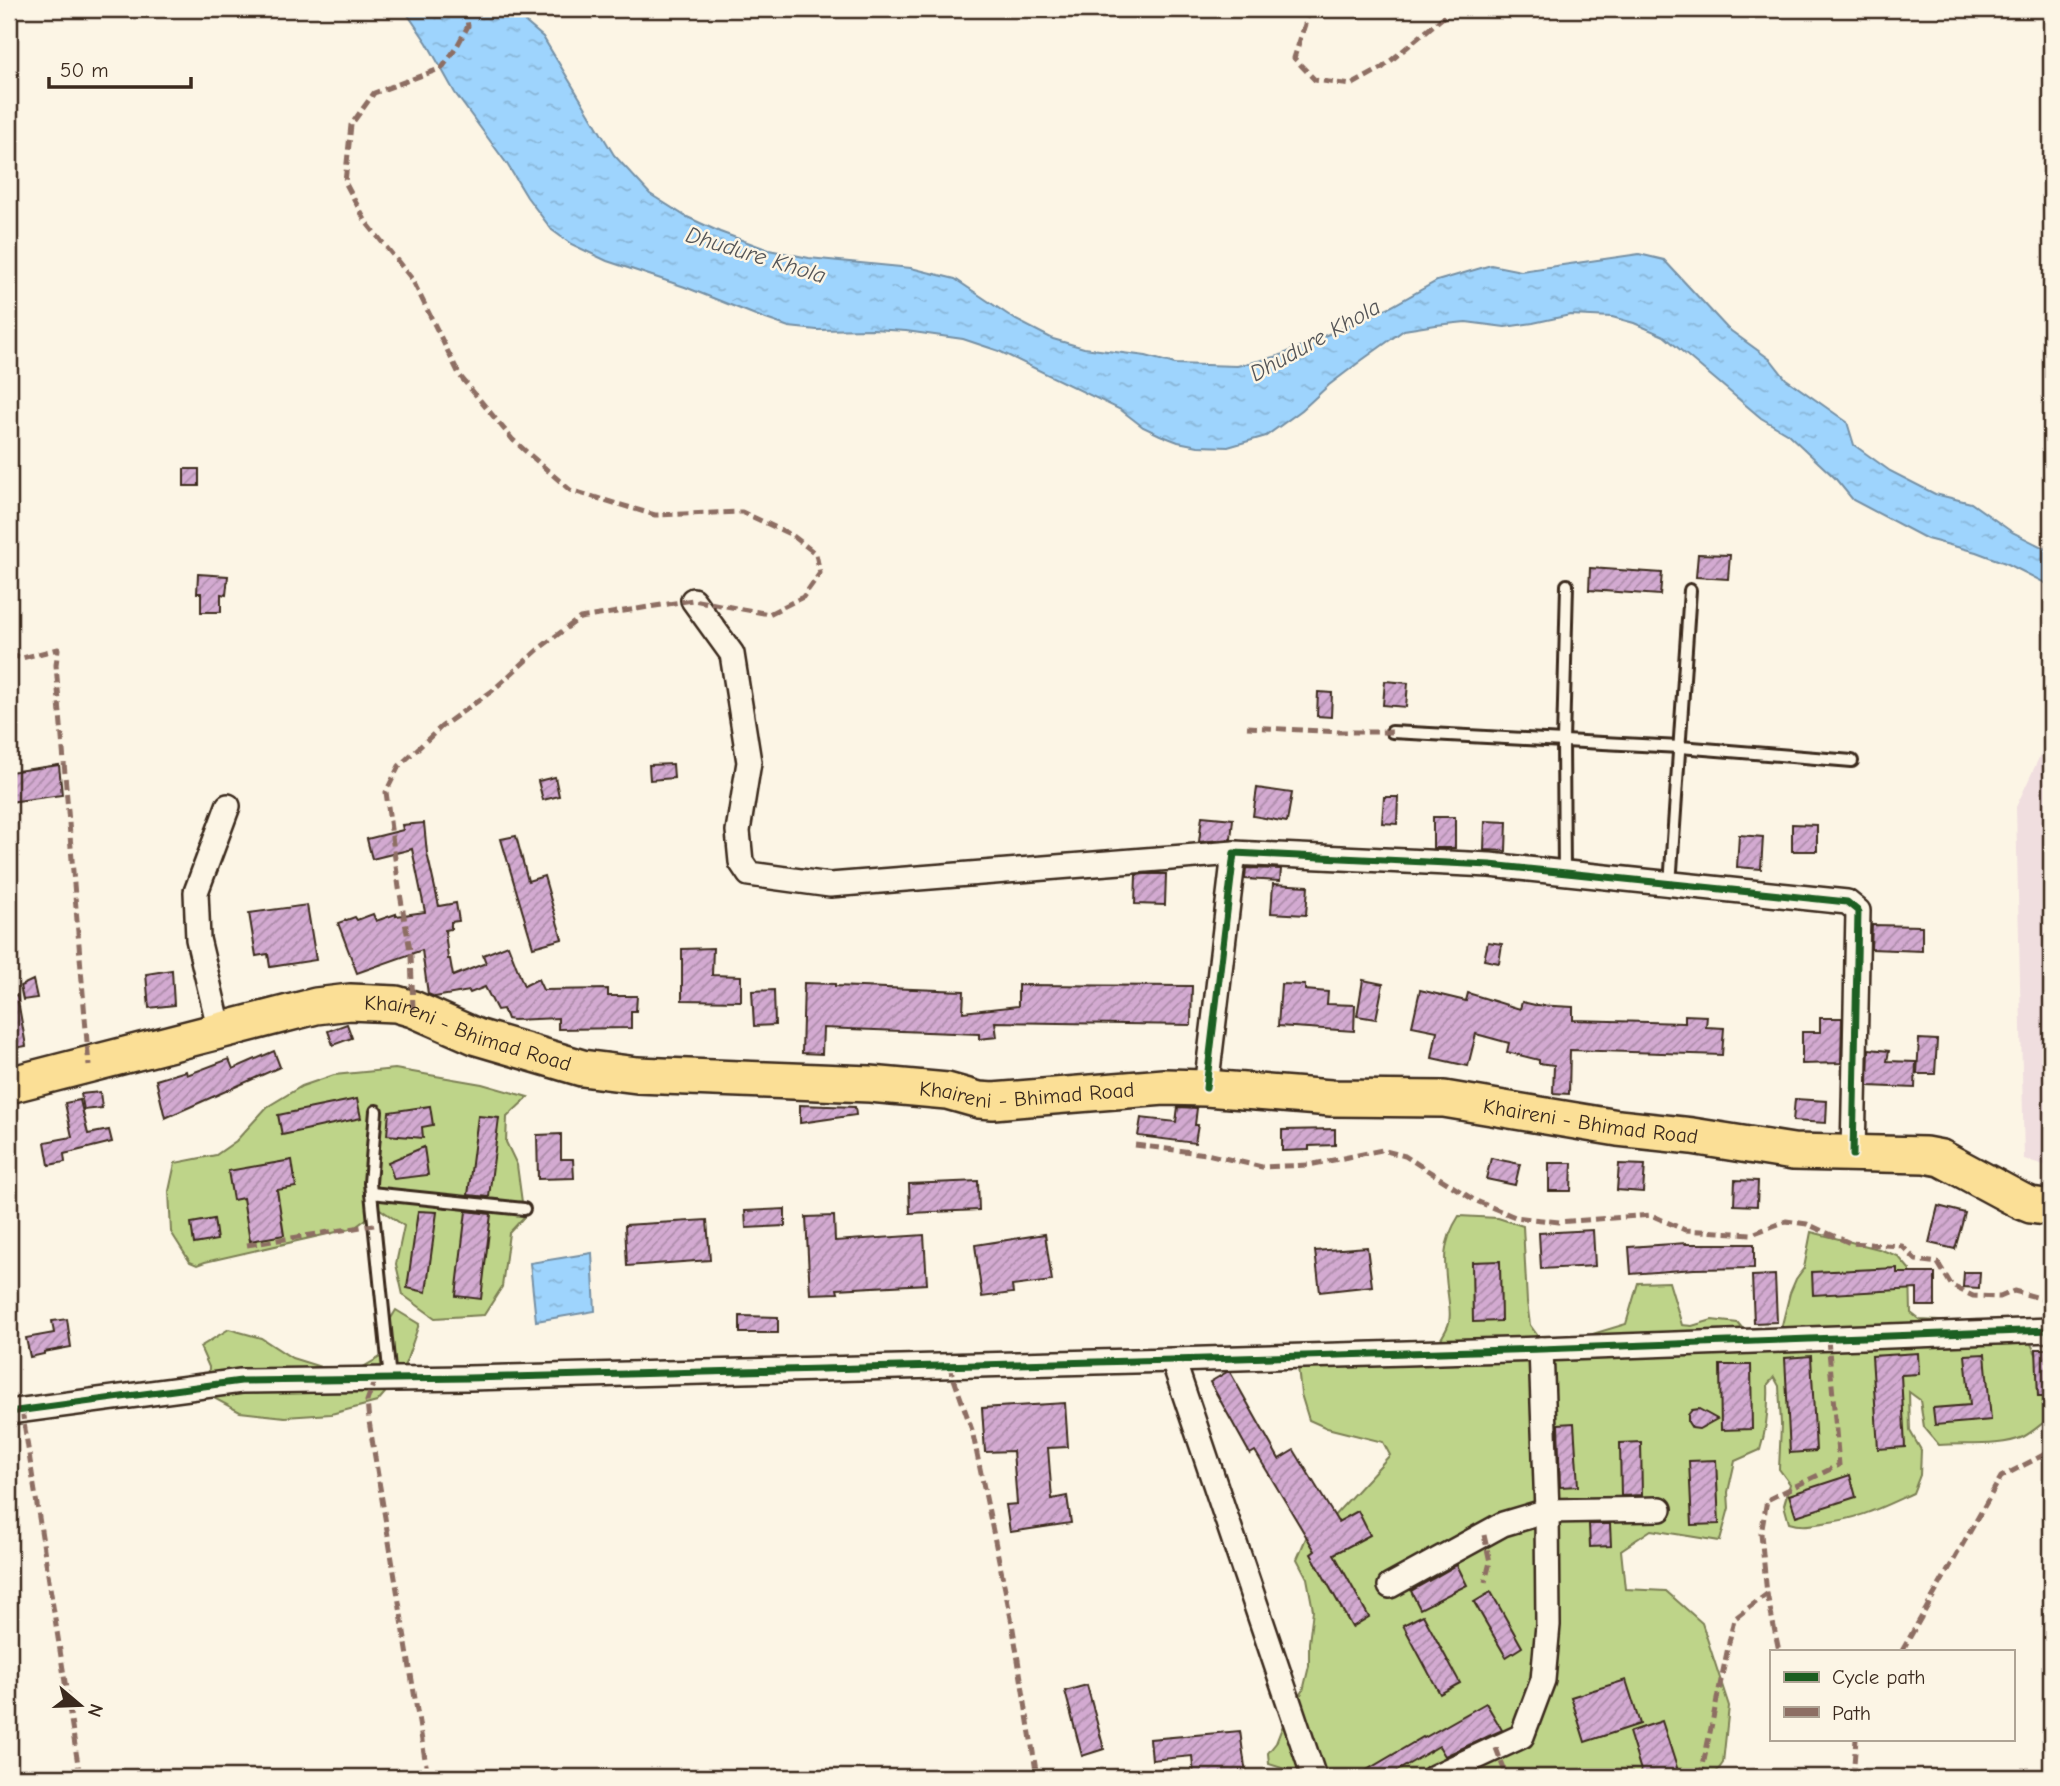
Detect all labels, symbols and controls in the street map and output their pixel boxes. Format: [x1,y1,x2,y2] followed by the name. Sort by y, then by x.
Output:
[49,46,191,90] scale bar
[60,58,109,82] text: 50 m
[683,221,829,289] water label: Dhudure Khola
[1245,293,1385,387] water label: Dhudure Khola
[364,991,574,1076] street label: Khaireni - Bhimad Road
[918,1077,1135,1113] street label: Khaireni - Bhimad Road
[1482,1094,1700,1149] street label: Khaireni - Bhimad Road
[1770,1650,2014,1740] legend
[1832,1665,1925,1689] text: Cycle path
[46,1670,116,1740] north arrow
[83,1701,108,1720] text: N
[1832,1701,1871,1725] text: Path

